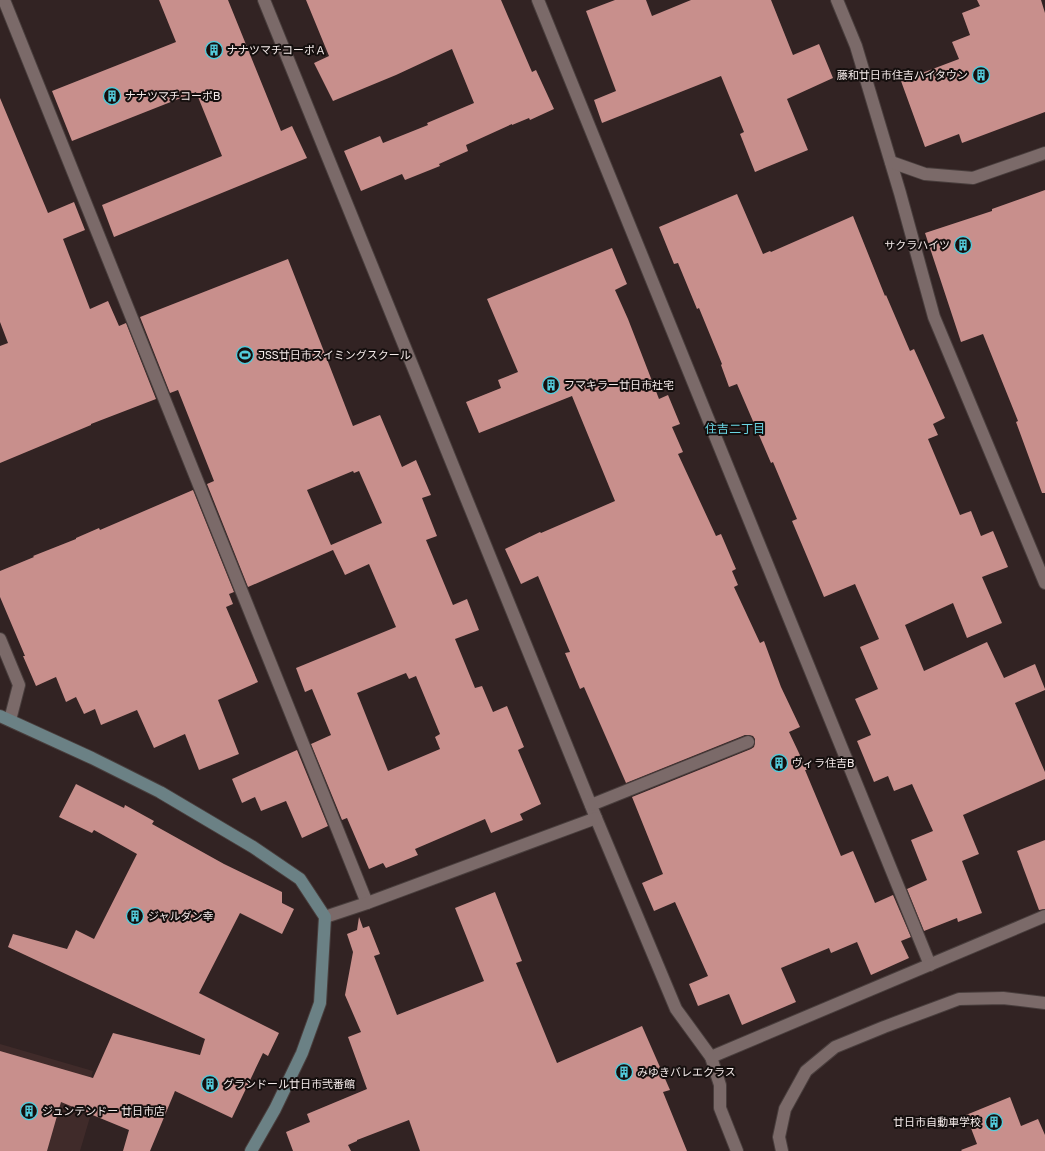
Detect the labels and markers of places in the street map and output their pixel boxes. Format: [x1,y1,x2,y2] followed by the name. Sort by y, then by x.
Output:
[204,40,224,60] building icon: ナナツマチコーポＡ
[227,44,326,57] place label: ナナツマチコーポＡ
[971,65,991,85] building icon: 藤和廿日市住吉ハイタウン
[837,69,968,82] place label: 藤和廿日市住吉ハイタウン
[102,86,122,106] building icon: ナナツマチコーポB
[125,90,220,103] place label: ナナツマチコーポB
[953,235,973,255] building icon: サクラハイツ
[884,239,950,252] place label: サクラハイツ
[235,345,255,365] sports icon: JSS廿日市スイミングスクール
[258,349,411,362] place label: JSS廿日市スイミングスクール
[541,375,561,395] building icon: フマキラー廿日市社宅
[564,379,674,392] place label: フマキラー廿日市社宅
[769,753,789,773] building icon: ヴィラ住吉B
[792,757,854,770] place label: ヴィラ住吉B
[125,906,145,926] building icon: ジャルダン幸
[148,910,213,923] place label: ジャルダン幸
[614,1062,634,1082] building icon: みゆきバレエクラス
[637,1066,736,1079] place label: みゆきバレエクラス
[200,1074,220,1094] building icon: グランドール廿日市弐番館
[223,1078,355,1091] place label: グランドール廿日市弐番館
[19,1101,39,1121] building icon: ジュンテンドー 廿日市店
[42,1105,165,1118] place label: ジュンテンドー 廿日市店
[984,1112,1004,1132] building icon: 廿日市自動車学校
[893,1116,981,1129] place label: 廿日市自動車学校

